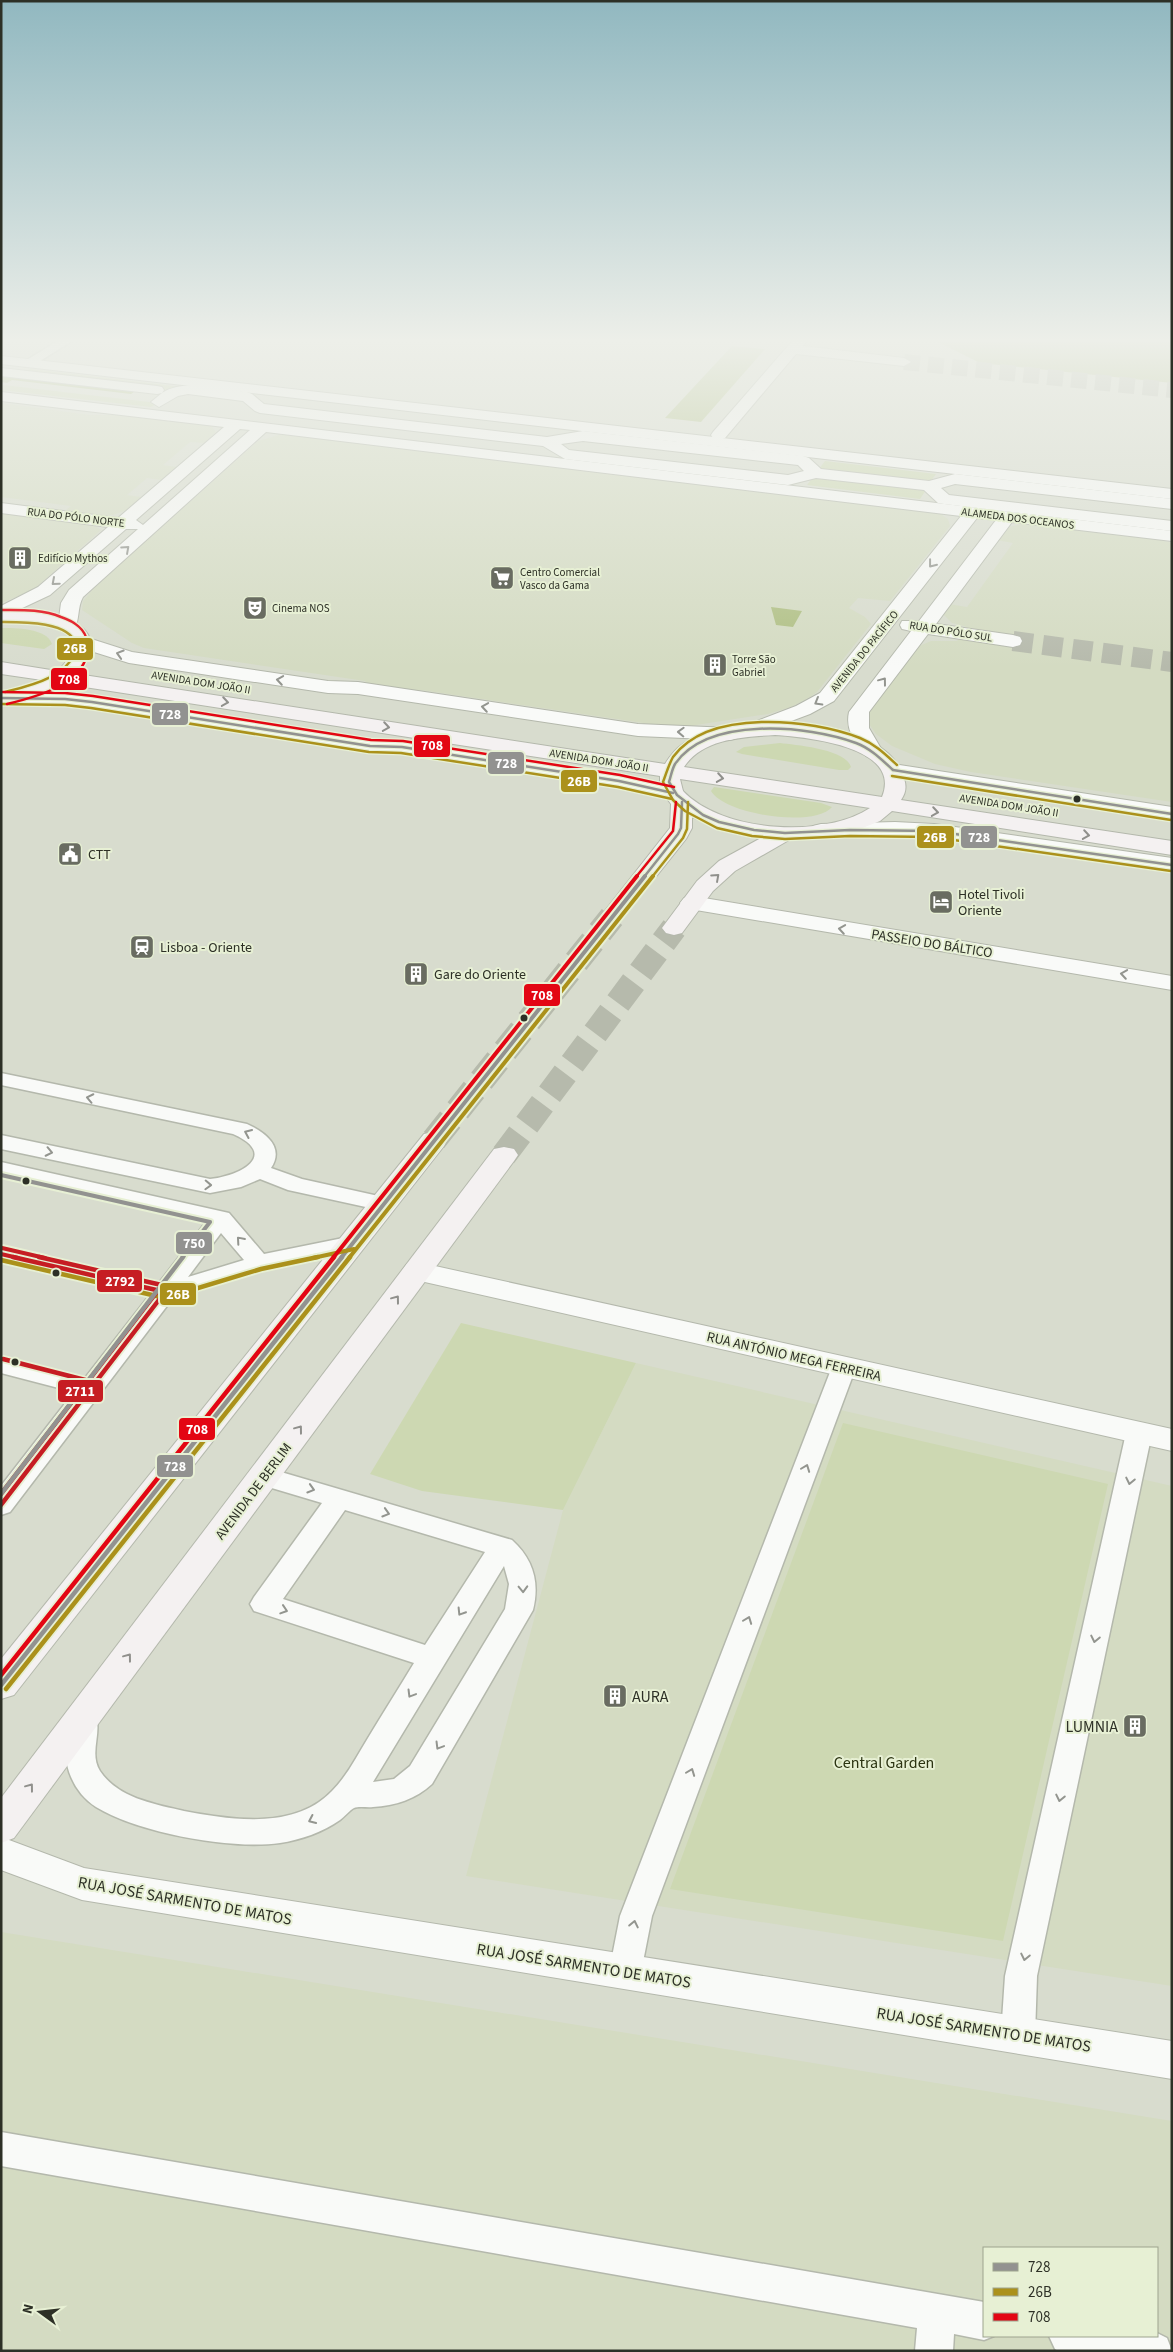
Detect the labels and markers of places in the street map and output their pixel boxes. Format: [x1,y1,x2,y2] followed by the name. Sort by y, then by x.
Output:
[7,545,33,571] building icon: Edifício Mythos
[38,551,108,566] place label: Edifício Mythos
[489,565,515,591] supermarket icon: Centro Comercial Vasco da Gama
[520,565,600,593] place label: Centro Comercial Vasco da Gama
[242,595,268,621] theatre icon: Cinema NOS
[272,601,330,616] place label: Cinema NOS
[702,652,728,678] building icon: Torre São Gabriel
[732,652,776,680] place label: Torre São Gabriel
[1072,794,1082,804] unlabelled marker
[57,841,83,867] public building icon: CTT
[88,845,111,865] place label: CTT
[958,885,1024,921] place label: Hotel Tivoli Oriente
[928,889,954,915] hotel icon: Hotel Tivoli Oriente
[129,934,155,960] station icon: Lisboa - Oriente
[160,938,252,958] place label: Lisboa - Oriente
[403,961,429,987] building icon: Gare do Oriente
[434,965,526,985] place label: Gare do Oriente
[519,1013,529,1023] unlabelled marker
[21,1176,31,1186] unlabelled marker
[51,1268,61,1278] unlabelled marker
[10,1357,20,1367] unlabelled marker
[602,1683,628,1709] building icon: AURA
[632,1686,669,1708] place label: AURA
[1122,1713,1148,1739] building icon: LUMNIA
[1065,1716,1118,1738] place label: LUMNIA

